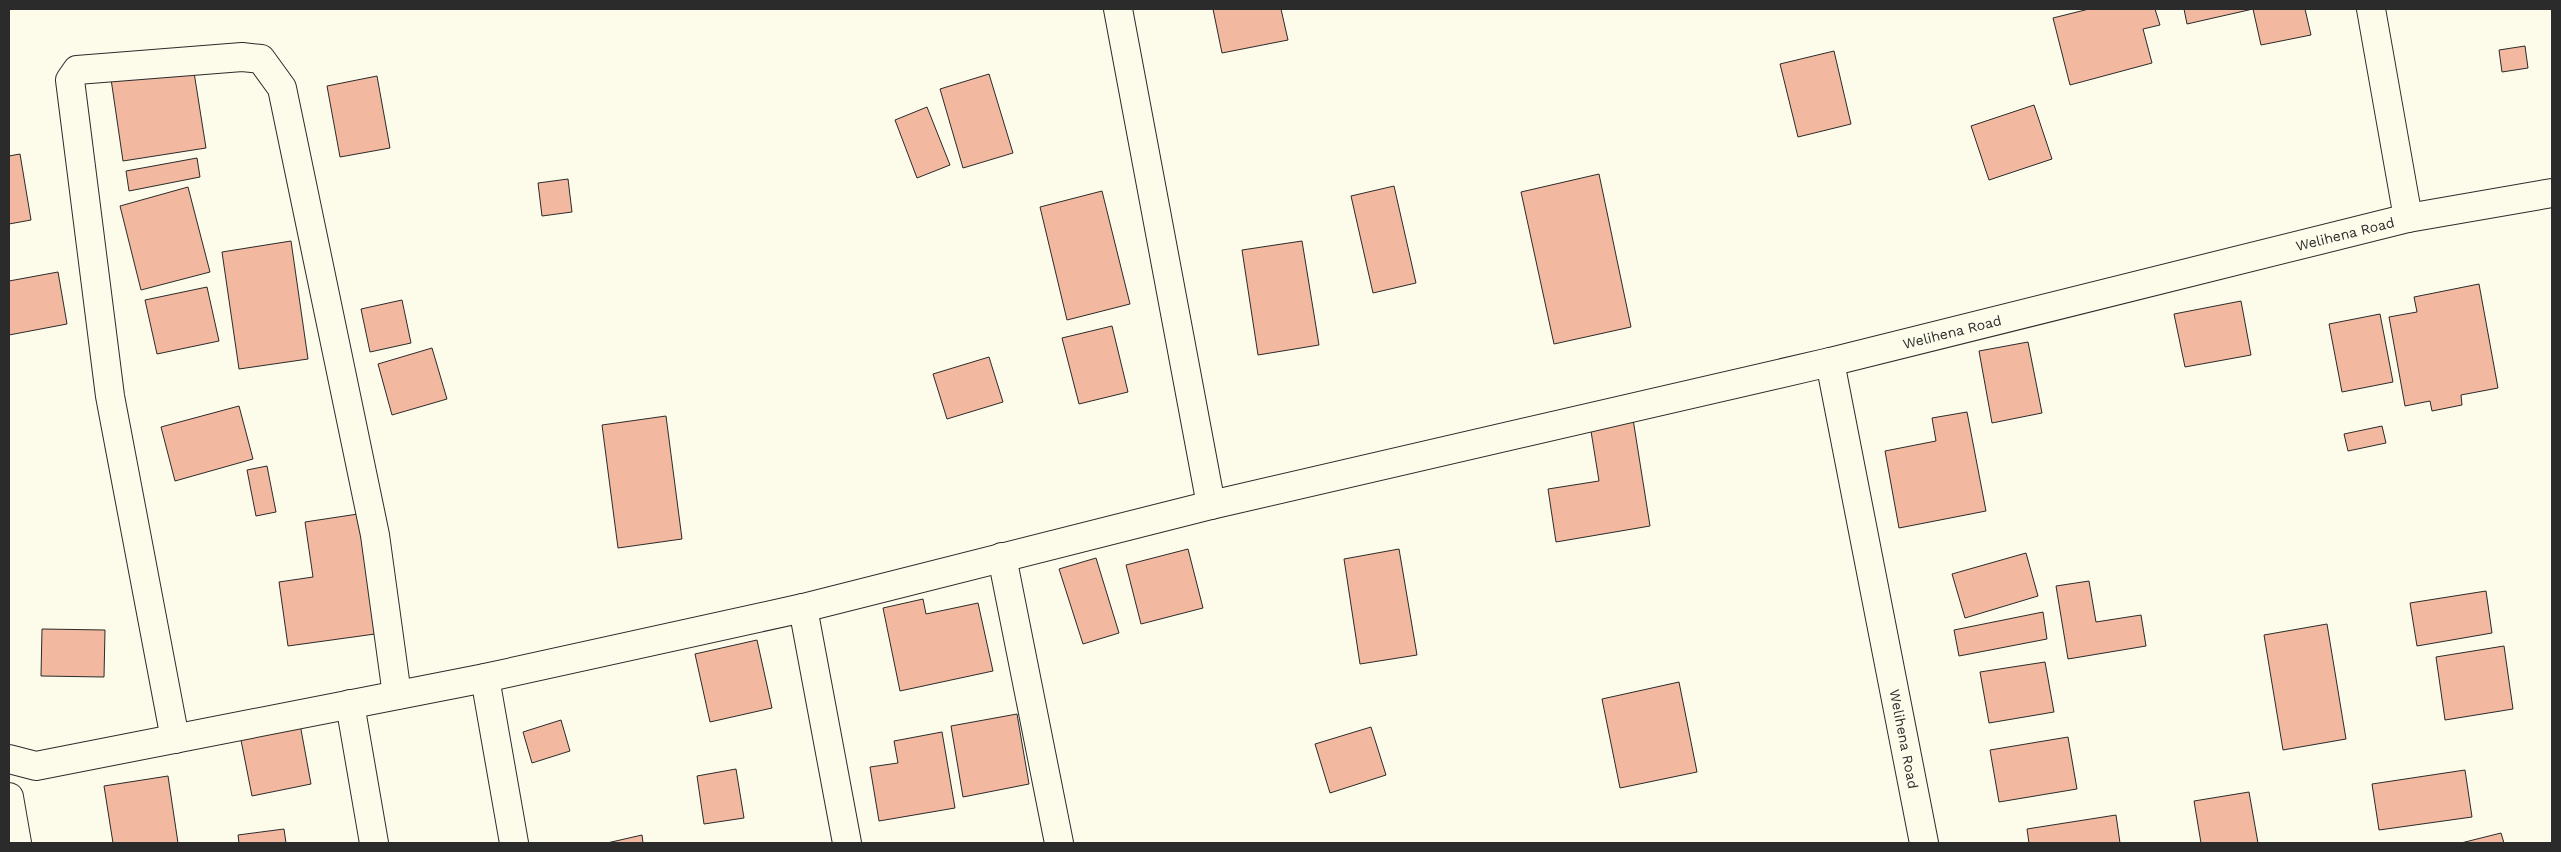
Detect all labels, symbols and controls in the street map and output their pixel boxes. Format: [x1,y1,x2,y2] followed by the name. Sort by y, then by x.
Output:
[2294,214,2396,254] street label: Welihena Road
[1901,312,2003,352] street label: Welihena Road
[1887,688,1921,790] street label: Welihena Road

